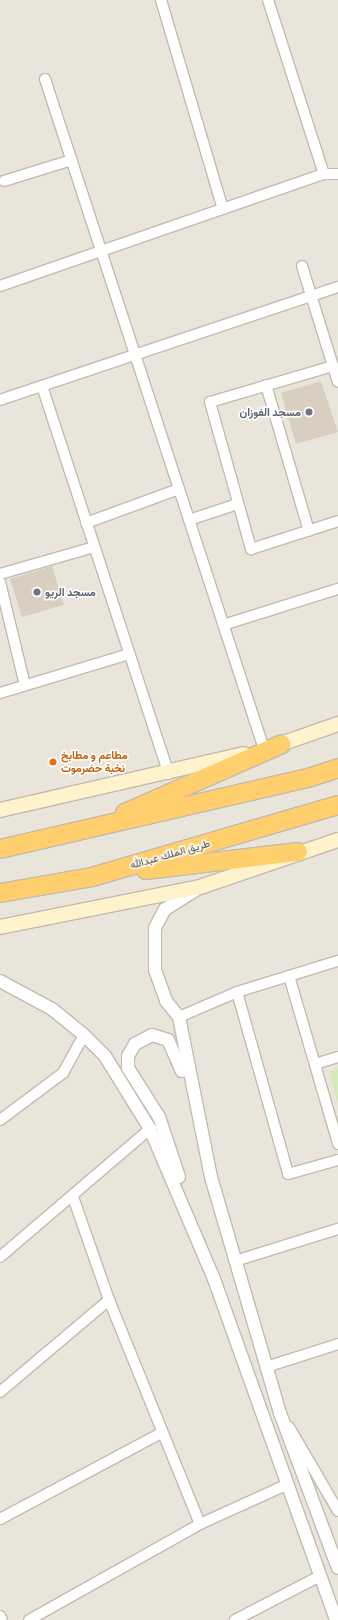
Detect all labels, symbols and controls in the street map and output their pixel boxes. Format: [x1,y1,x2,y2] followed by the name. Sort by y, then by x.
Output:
[240,405,301,419] place label: مسجد الفوزان
[304,407,314,417] marker: مسجد الفوزان
[45,585,96,599] place label: مسجد الريو
[32,587,42,597] marker: مسجد الريو
[61,749,128,775] place label: مطاعم و مطابخ نخبة حضرموت
[48,757,58,767] marker: مطاعم و مطابخ نخبة حضرموت
[128,836,212,872] street label: طريق الملك عبدالله

